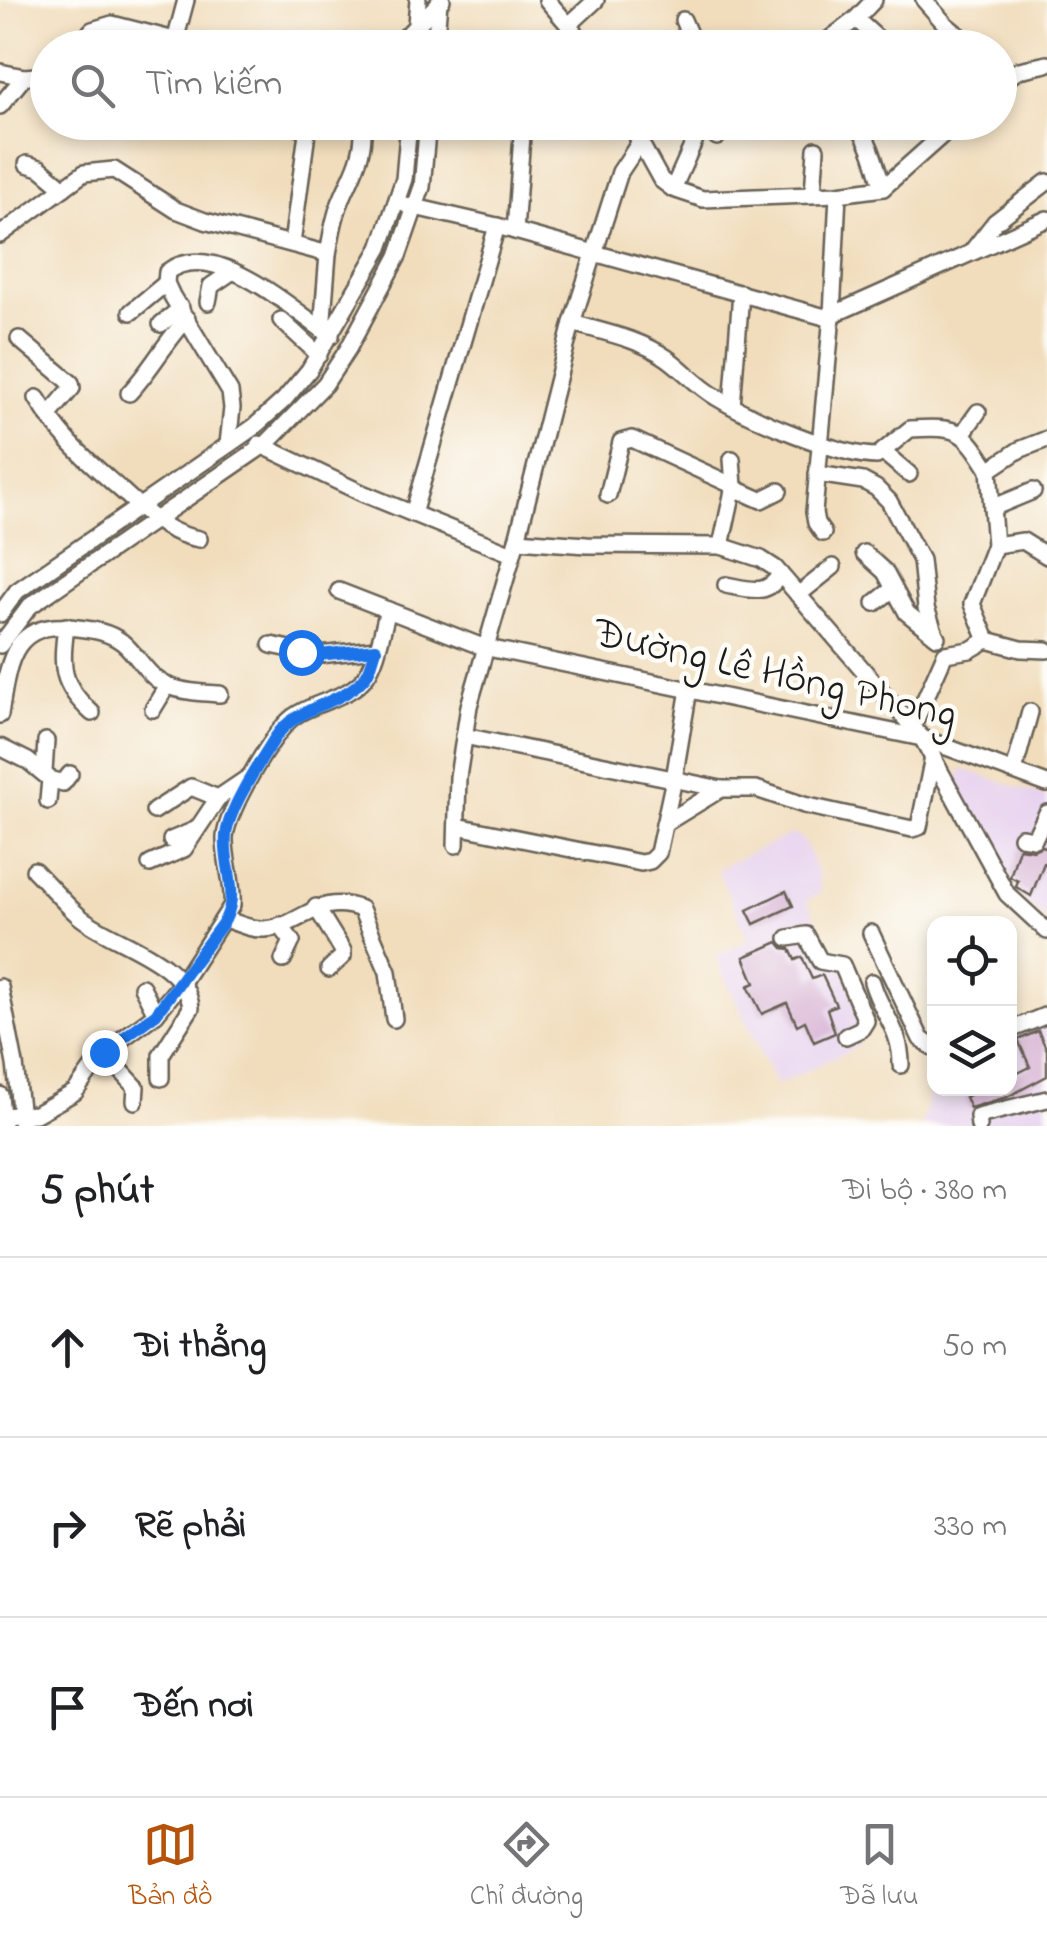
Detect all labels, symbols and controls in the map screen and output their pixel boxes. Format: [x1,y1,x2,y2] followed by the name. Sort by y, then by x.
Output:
[30,30,1017,140] search box
[145,57,283,113] text: Tìm kiếm
[65,58,120,113] icon: search
[586,603,963,746] street label: Đường Lê Hồng Phong
[279,630,325,676] route start
[927,916,1017,1096] map controls
[927,916,1017,1006] button: locate
[927,1006,1017,1096] button: layers
[82,1030,128,1076] route end
[40,1161,154,1222] text: 5 phút
[843,1168,1007,1215] text: Đi bộ · 380 m
[135,1319,266,1375] text: Đi thẳng
[40,1320,95,1375] icon: ahead
[942,1324,1007,1371] text: 50 m
[135,1499,246,1555] text: Rẽ phải
[40,1500,95,1555] icon: right
[934,1504,1007,1551] text: 330 m
[135,1679,253,1735] text: Đến nơi
[40,1680,95,1735] icon: arrive
[129,1817,213,1918] tab: Bản đồ
[470,1817,583,1918] tab: Chỉ đường
[840,1817,918,1918] tab: Đã lưu

